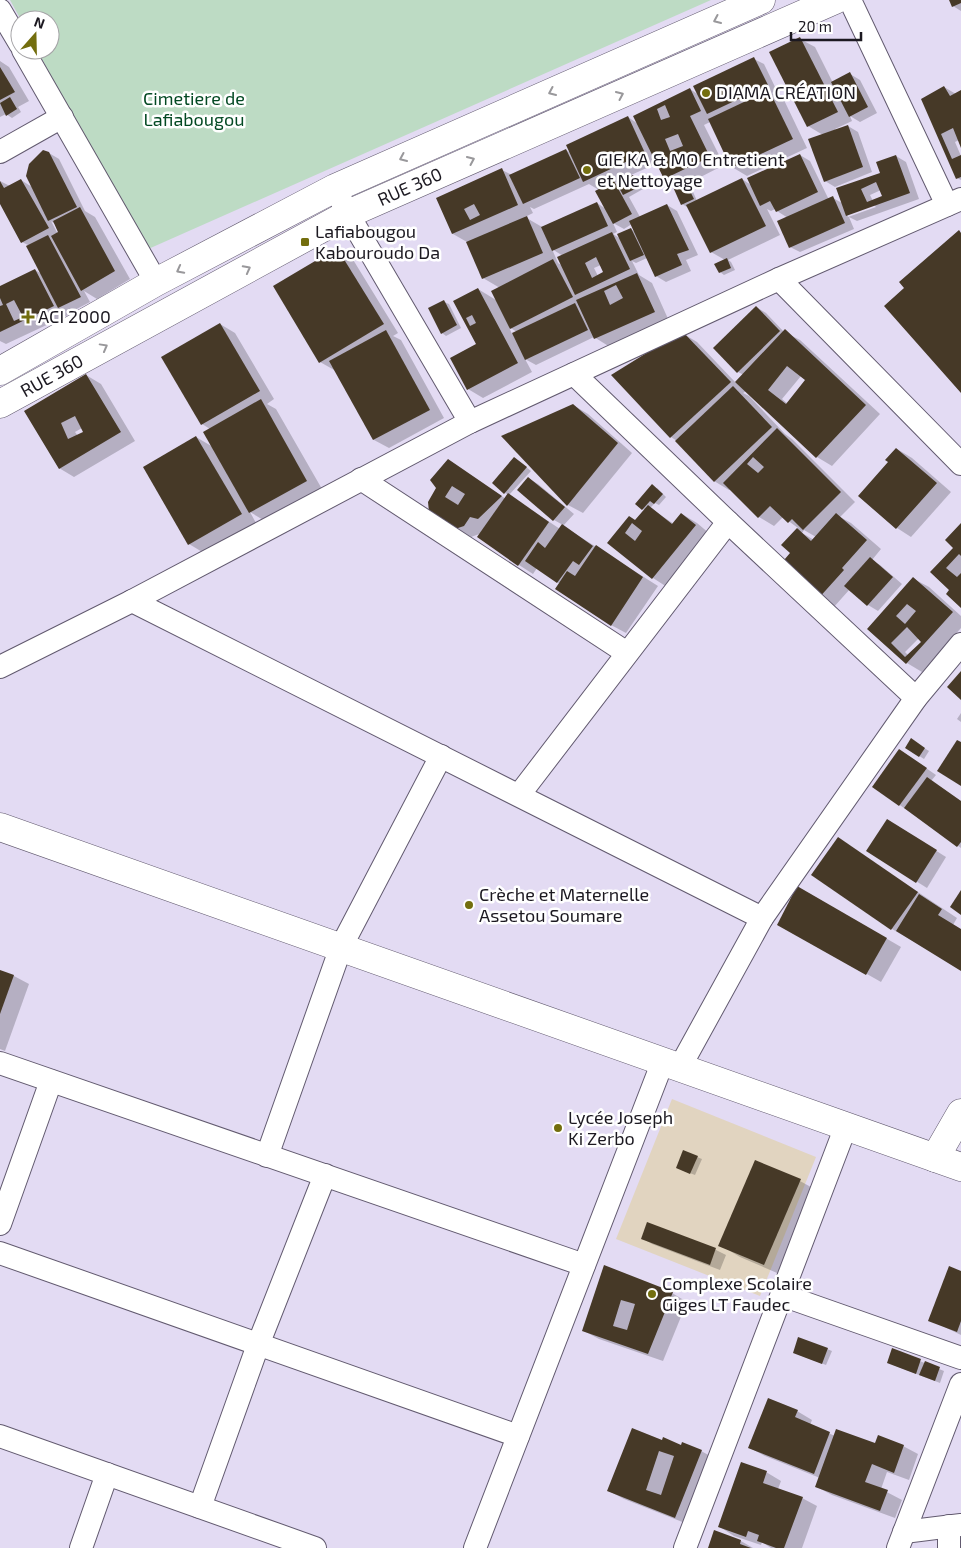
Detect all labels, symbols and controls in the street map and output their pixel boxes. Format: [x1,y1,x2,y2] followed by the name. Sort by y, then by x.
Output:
[10,10,60,60] north arrow
[791,10,861,42] scale bar
[32,13,47,32] text: N
[713,13,722,24] one-way arrow
[798,17,832,35] text: 20 m
[716,81,856,103] place label: DIAMA CRÉATION
[548,86,557,97] one-way arrow
[143,87,245,130] park label: Cimetiere de Lafiabougou
[700,87,712,99] marker: DIAMA CRÉATION
[615,90,624,101] one-way arrow
[597,148,785,191] place label: GIE KA & MO Entretient et Nettoyage
[399,151,408,162] one-way arrow
[466,155,475,166] one-way arrow
[374,162,445,210] street label: RUE 360
[581,164,593,176] marker: GIE KA & MO Entretient et Nettoyage
[315,220,440,263] place label: Lafiabougou Kabouroudo Da
[299,236,311,248] marker: Lafiabougou Kabouroudo Da
[176,264,185,274] one-way arrow
[241,265,250,275] one-way arrow
[38,305,111,327] place label: ACI 2000
[22,311,34,323] marker: ACI 2000
[99,343,108,353] one-way arrow
[16,349,87,401] street label: RUE 360
[479,883,649,926] place label: Crèche et Maternelle Assetou Soumare
[463,899,475,911] marker: Crèche et Maternelle Assetou Soumare
[568,1106,673,1149] place label: Lycée Joseph Ki Zerbo
[552,1122,564,1134] marker: Lycée Joseph Ki Zerbo
[662,1272,812,1315] place label: Complexe Scolaire Giges LT Faudec
[646,1288,658,1300] marker: Complexe Scolaire Giges LT Faudec

